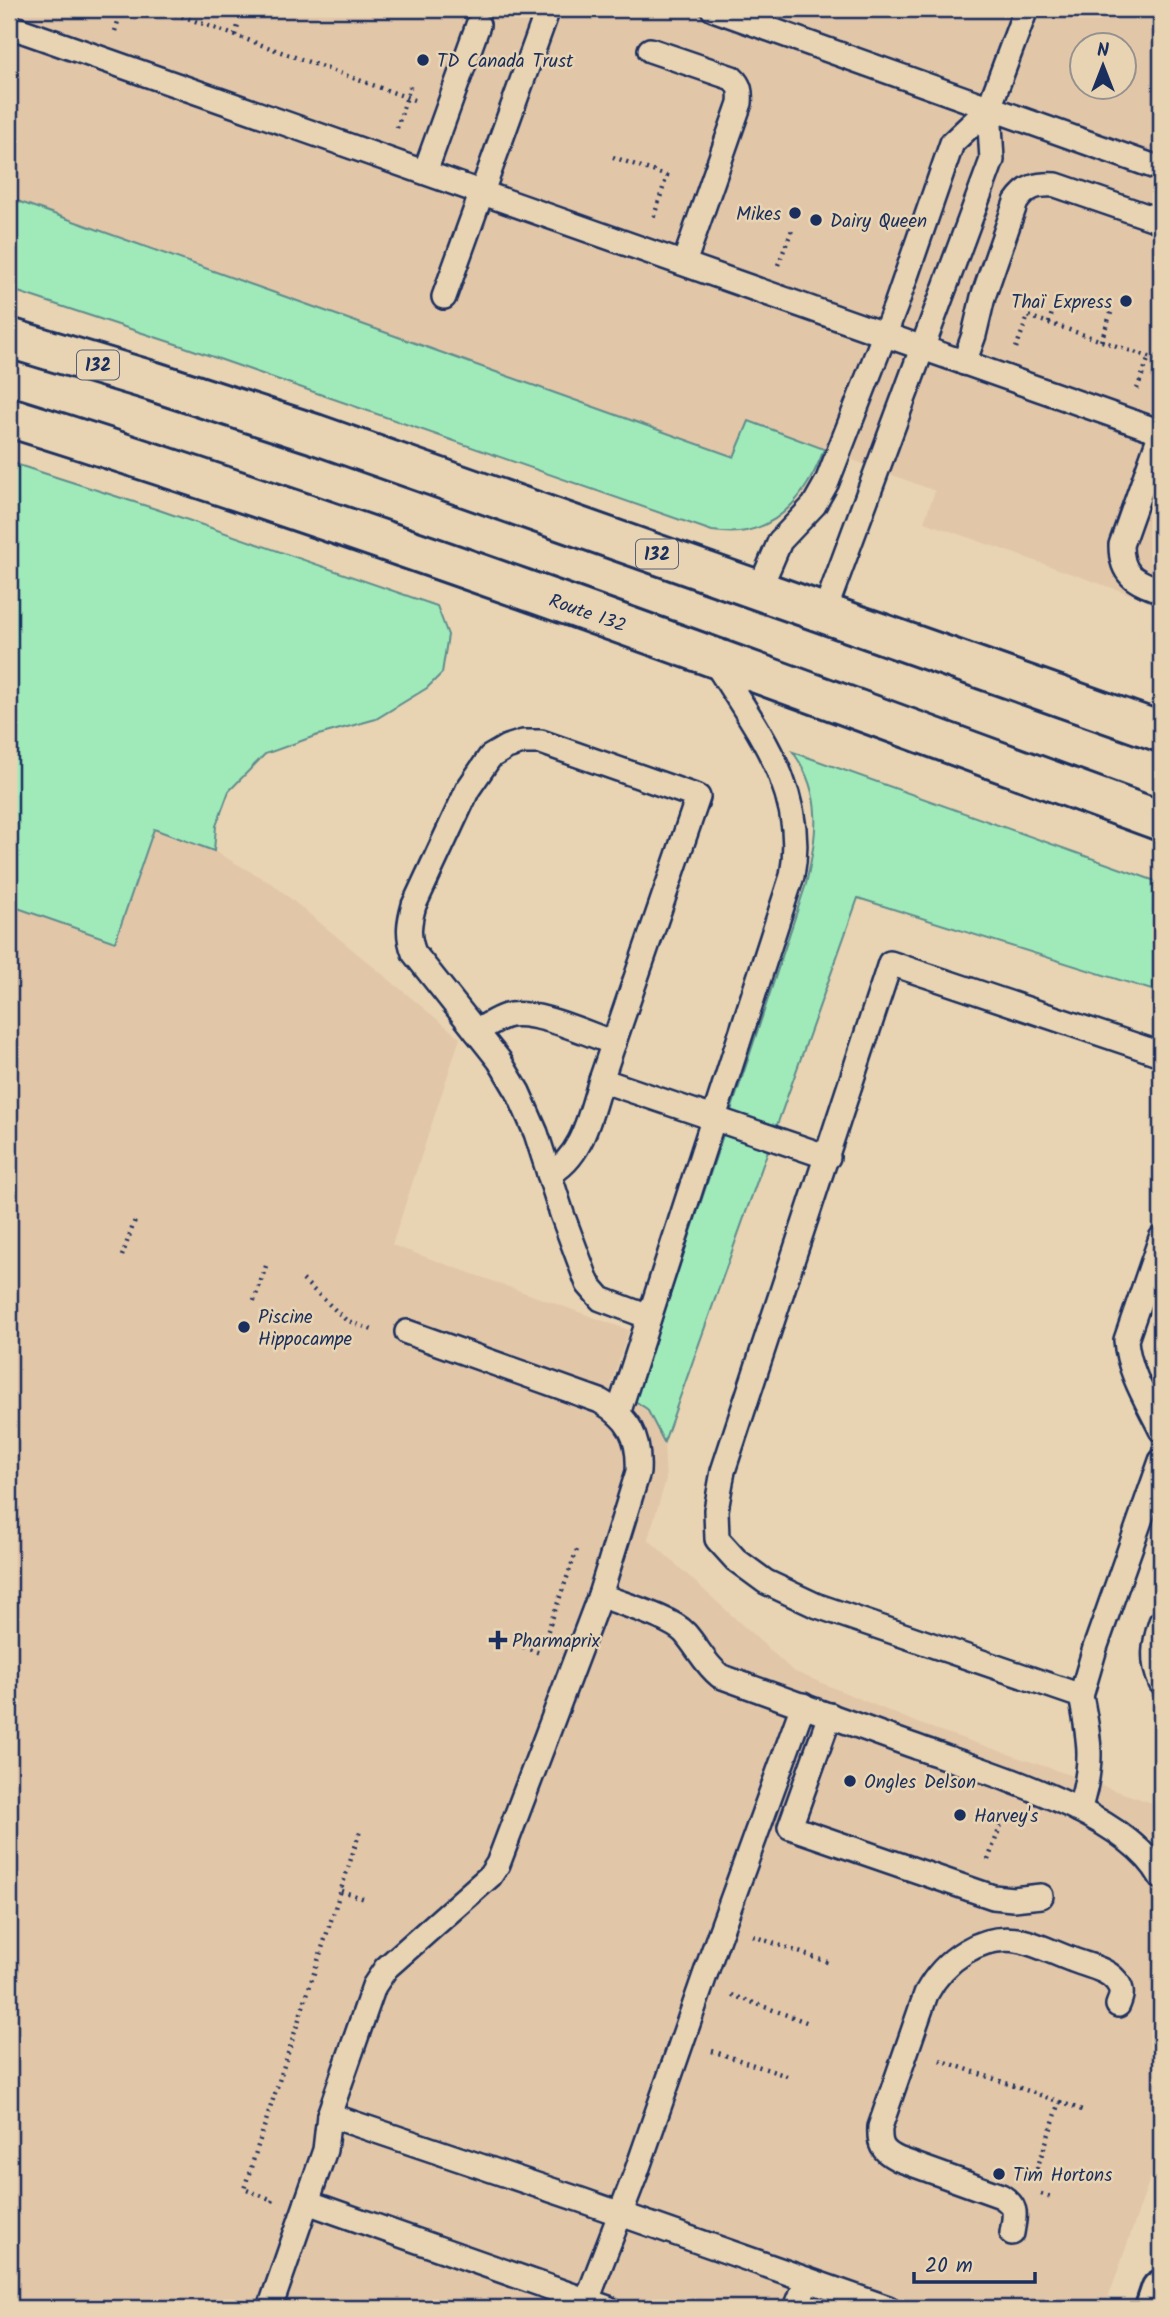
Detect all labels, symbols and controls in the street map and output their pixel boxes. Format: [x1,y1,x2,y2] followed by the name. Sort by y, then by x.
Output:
[1068,32,1138,102] north arrow
[1097,36,1109,66] text: N
[437,47,574,77] place label: TD Canada Trust
[415,52,431,68] marker: TD Canada Trust
[736,200,781,230] place label: Mikes
[787,205,803,221] marker: Mikes
[830,207,927,237] place label: Dairy Queen
[808,212,824,228] marker: Dairy Queen
[1011,288,1112,318] place label: Thaï Express
[1118,293,1134,309] marker: Thaï Express
[77,351,119,380] road number: 132
[636,540,678,568] road number: 132
[544,586,630,642] street label: Route 132
[258,1303,353,1355] place label: Piscine Hippocampe
[236,1319,252,1335] marker: Piscine Hippocampe
[512,1627,601,1657] place label: Pharmaprix
[490,1632,506,1648] marker: Pharmaprix
[864,1768,976,1798] place label: Ongles Delson
[842,1773,858,1789] marker: Ongles Delson
[974,1802,1038,1832] place label: Harvey's
[952,1807,968,1823] marker: Harvey's
[1013,2161,1112,2191] place label: Tim Hortons
[991,2166,1007,2182] marker: Tim Hortons
[914,2240,1035,2284] scale bar
[925,2250,973,2283] text: 20 m

